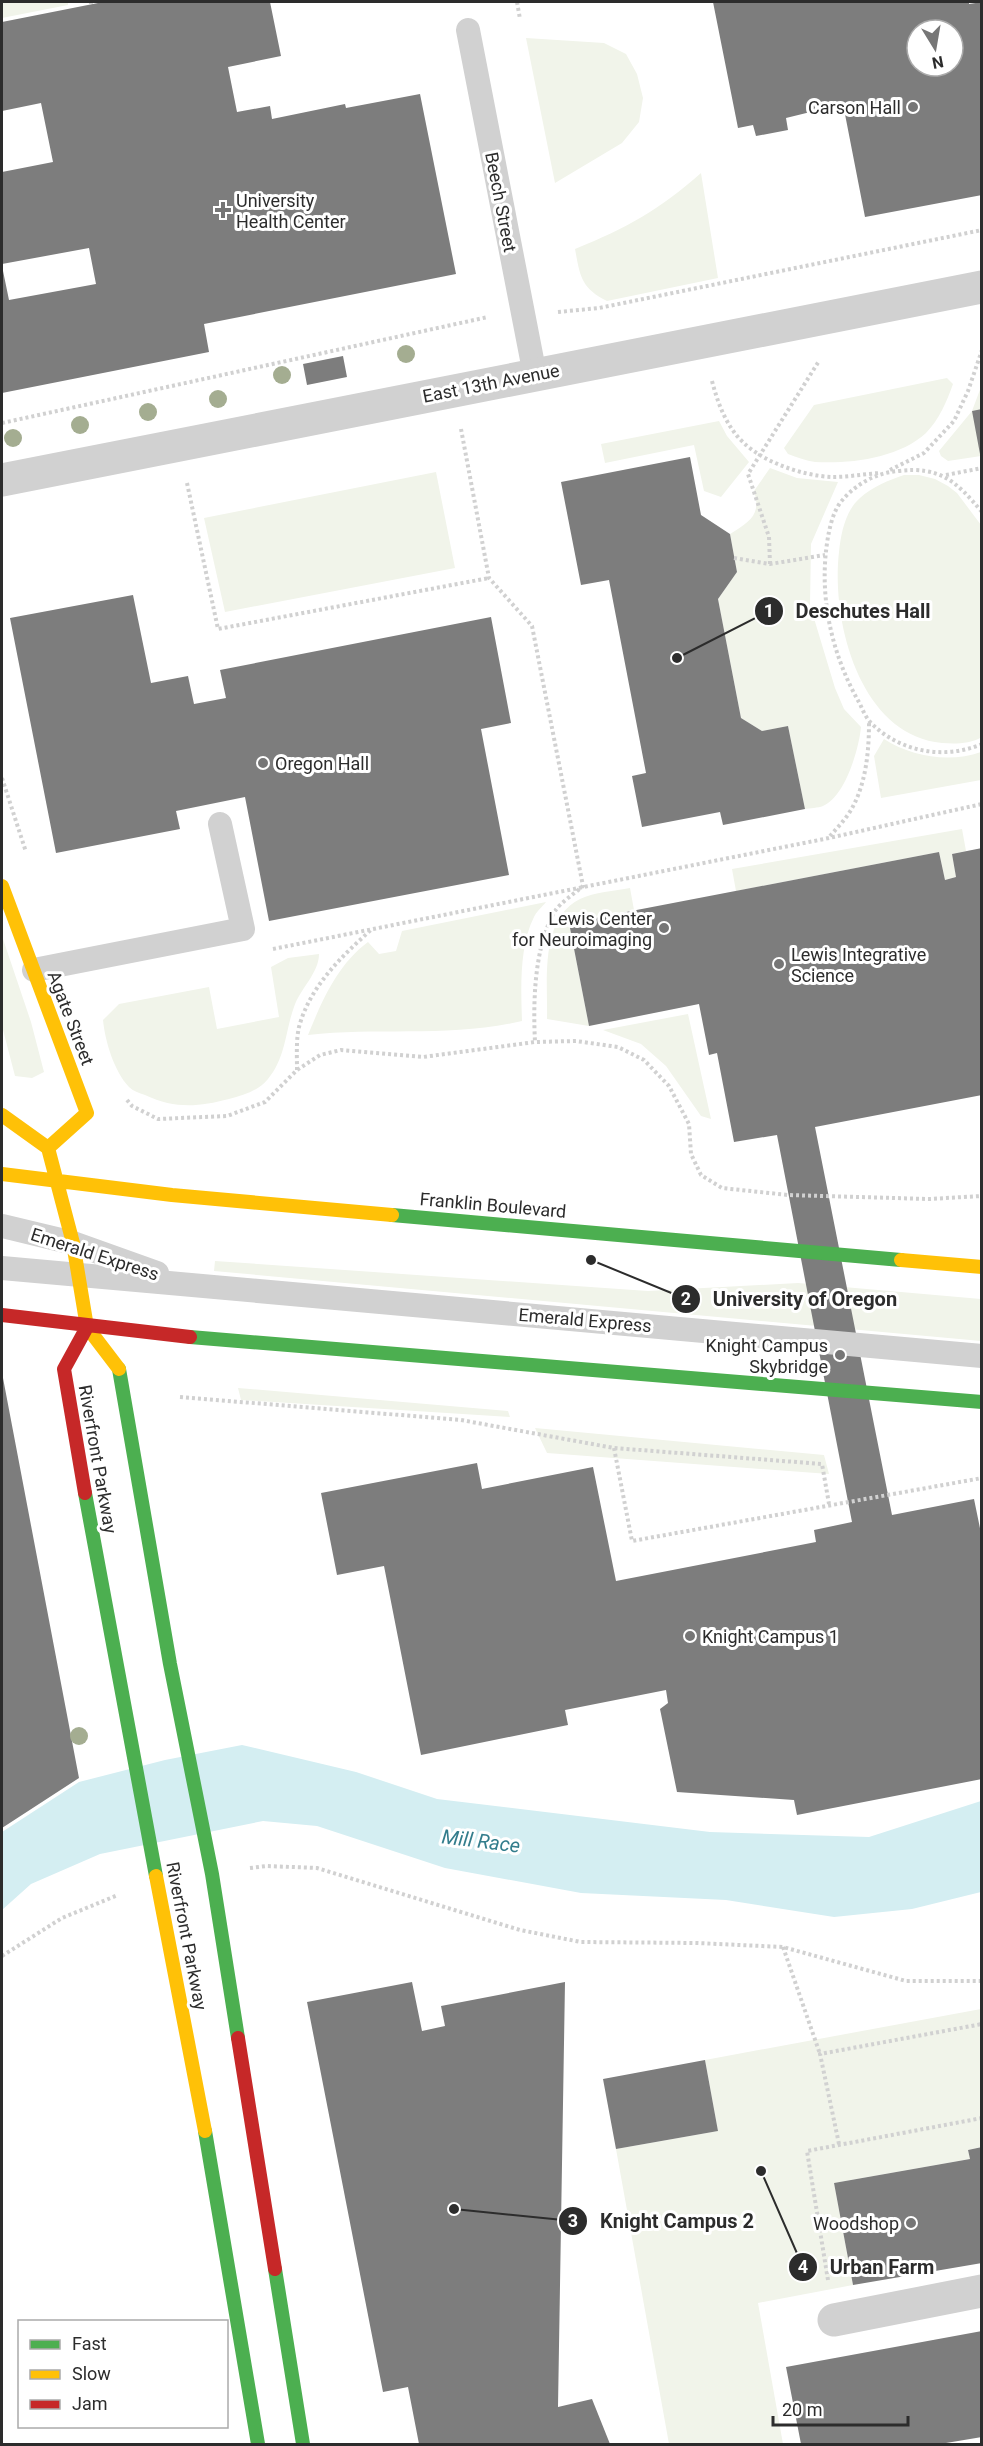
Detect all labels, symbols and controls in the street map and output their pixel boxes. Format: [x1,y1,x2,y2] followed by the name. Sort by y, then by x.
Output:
[905,18,965,78] north arrow
[930,52,945,73] text: N
[808,97,901,118] place label: Carson Hall
[906,100,920,114] marker: Carson Hall
[481,150,521,254] street label: Beech Street
[236,190,346,232] place label: University Health Center
[214,201,232,219] marker: University Health Center
[421,359,561,407] street label: East 13th Avenue
[754,592,943,630] callout: Deschutes Hall
[795,599,931,623] text: Deschutes Hall
[764,600,774,621] text: 1
[275,753,369,774] place label: Oregon Hall
[256,756,270,770] marker: Oregon Hall
[512,908,652,950] place label: Lewis Center for Neuroimaging
[657,921,671,935] marker: Lewis Center for Neuroimaging
[791,944,926,986] place label: Lewis Integrative Science
[772,957,786,971] marker: Lewis Integrative Science
[43,968,99,1068] street label: Agate Street
[419,1188,567,1222] street label: Franklin Boulevard
[28,1223,162,1285] street label: Emerald Express
[671,1280,909,1318] callout: University of Oregon
[713,1287,897,1311] text: University of Oregon
[681,1288,691,1309] text: 2
[518,1304,652,1336] street label: Emerald Express
[706,1335,828,1377] place label: Knight Campus Skybridge
[833,1348,847,1362] marker: Knight Campus Skybridge
[75,1383,121,1535] street label: Riverfront Parkway
[702,1626,839,1647] place label: Knight Campus 1
[683,1629,697,1643] marker: Knight Campus 1
[440,1824,522,1858] water label: Mill Race
[162,1860,212,2012] street label: Riverfront Parkway
[558,2202,766,2240] callout: Knight Campus 2
[600,2209,754,2233] text: Knight Campus 2
[568,2210,578,2231] text: 3
[813,2213,899,2234] place label: Woodshop
[904,2216,918,2230] marker: Woodshop
[788,2248,946,2286] callout: Urban Farm
[830,2255,934,2279] text: Urban Farm
[798,2256,808,2277] text: 4
[18,2320,228,2428] legend
[72,2333,107,2354] text: Fast
[72,2363,111,2384] text: Slow
[773,2389,908,2427] scale bar
[72,2393,108,2414] text: Jam
[782,2399,822,2420] text: 20 m

